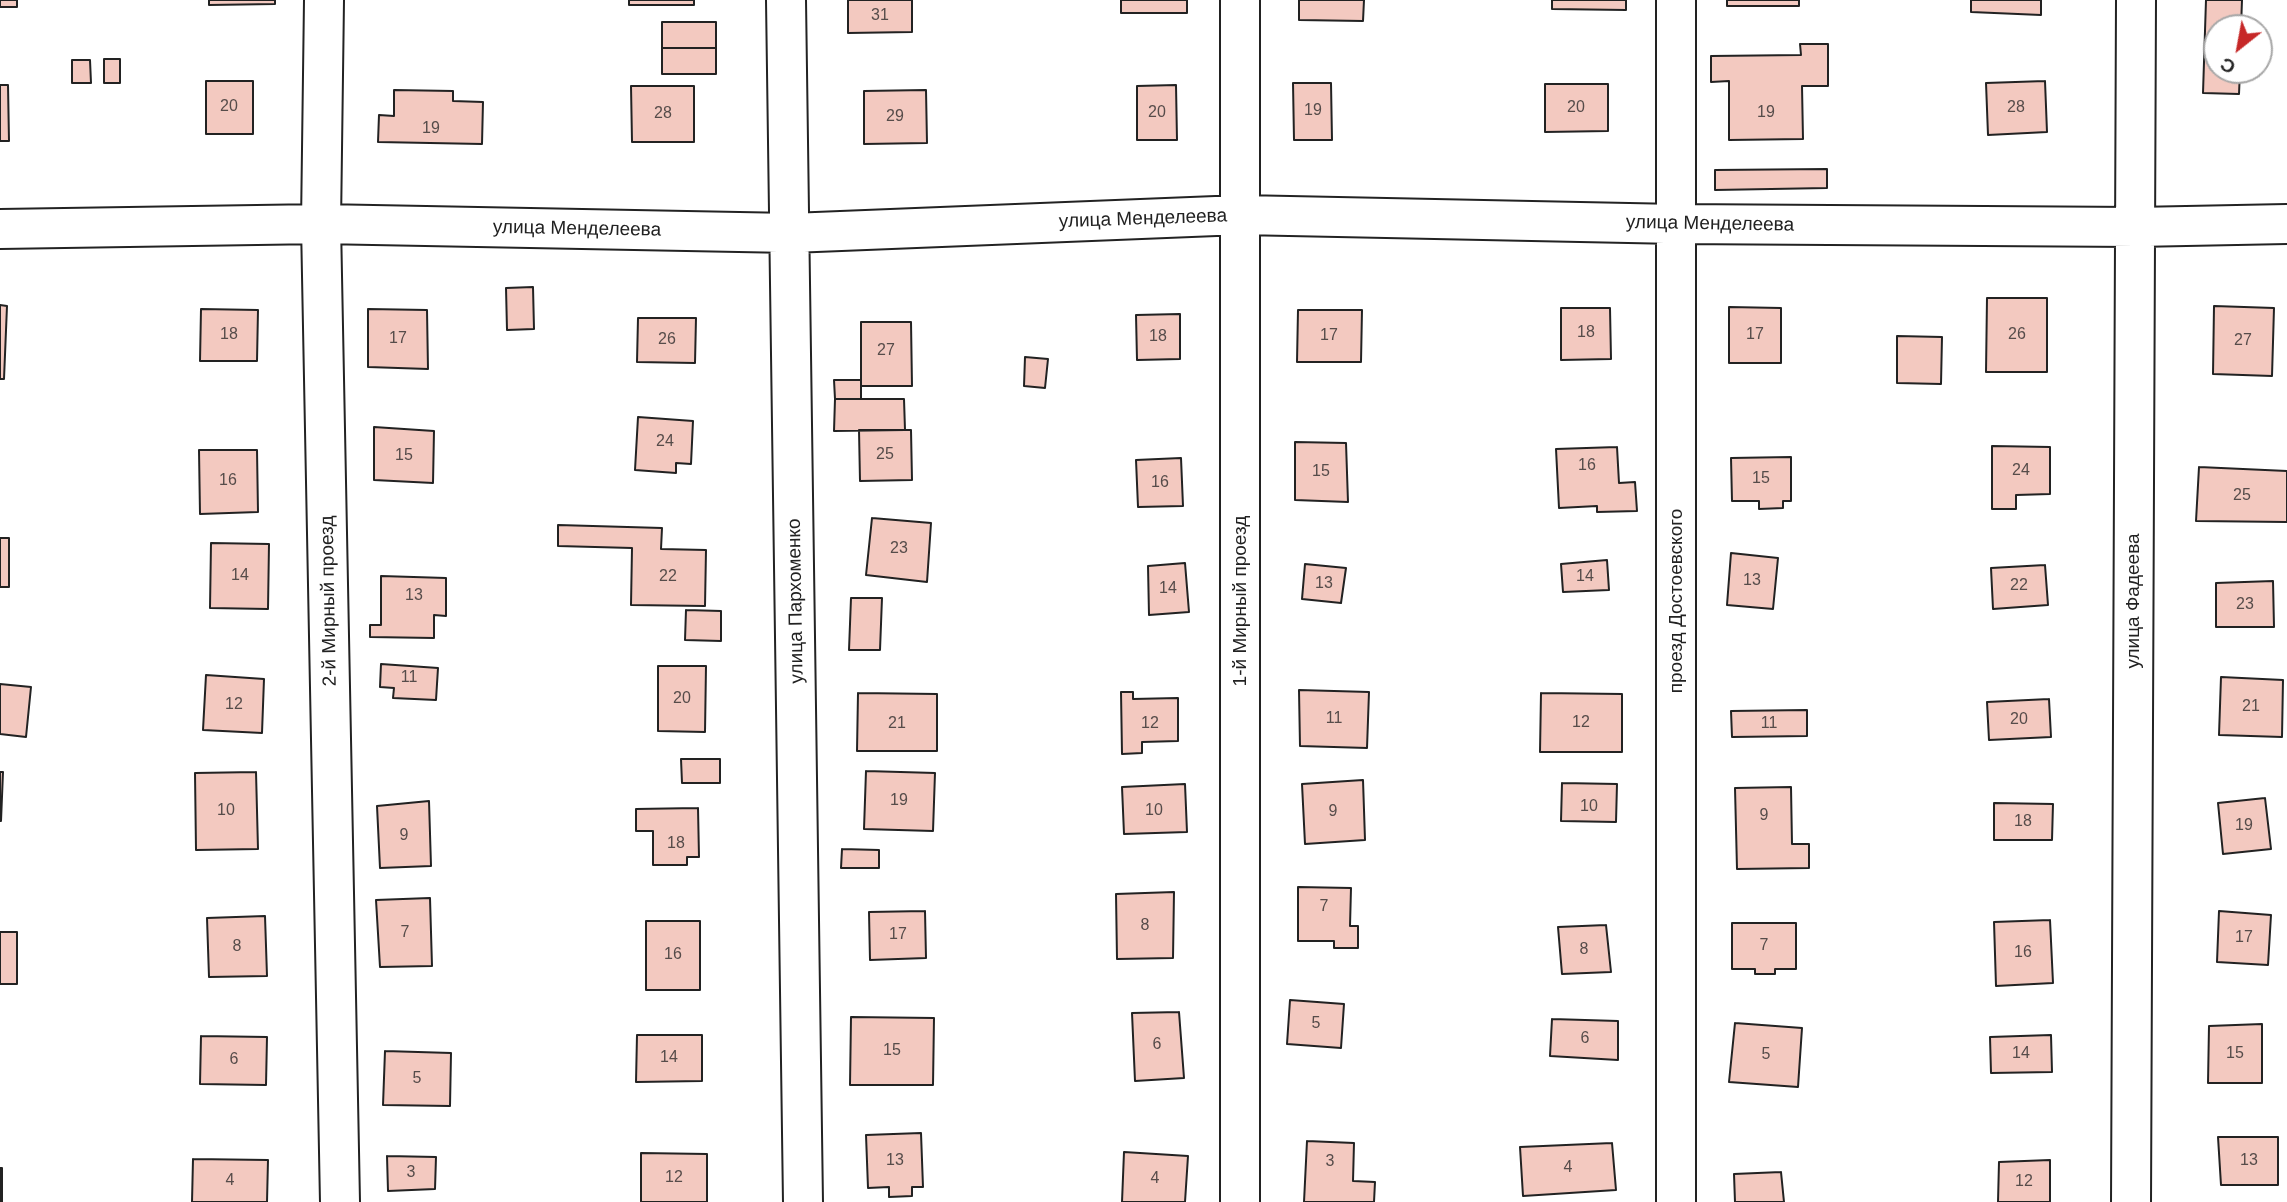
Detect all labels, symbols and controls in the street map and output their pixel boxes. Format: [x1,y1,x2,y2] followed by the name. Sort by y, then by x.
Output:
[871,6,889,26] house number: 31
[2203,14,2273,84] north arrow
[2217,53,2239,78] text: С
[220,97,238,117] house number: 20
[1567,98,1585,118] house number: 20
[2007,98,2025,118] house number: 28
[1304,101,1322,121] house number: 19
[1148,103,1166,123] house number: 20
[1757,103,1775,123] house number: 19
[654,104,672,124] house number: 28
[886,107,904,127] house number: 29
[422,119,440,139] house number: 19
[1059,205,1227,233] street label: улица Менделеева
[1626,211,1794,237] street label: улица Менделеева
[493,216,661,242] street label: улица Менделеева
[1577,323,1595,343] house number: 18
[220,325,238,345] house number: 18
[1746,325,1764,345] house number: 17
[2008,325,2026,345] house number: 26
[1320,326,1338,346] house number: 17
[1149,327,1167,347] house number: 18
[389,329,407,349] house number: 17
[658,330,676,350] house number: 26
[2234,331,2252,351] house number: 27
[877,341,895,361] house number: 27
[656,432,674,452] house number: 24
[876,445,894,465] house number: 25
[395,446,413,466] house number: 15
[1578,456,1596,476] house number: 16
[2012,461,2030,481] house number: 24
[1312,462,1330,482] house number: 15
[1752,469,1770,489] house number: 15
[219,471,237,491] house number: 16
[1151,473,1169,493] house number: 16
[2233,486,2251,506] house number: 25
[1666,509,1688,693] street label: проезд Достоевского
[316,515,342,687] street label: 2-й Мирный проезд
[1230,516,1252,686] street label: 1-й Мирный проезд
[783,518,809,684] street label: улица Пархоменко
[2123,533,2145,669] street label: улица Фадеева
[890,539,908,559] house number: 23
[231,566,249,586] house number: 14
[659,567,677,587] house number: 22
[1576,567,1594,587] house number: 14
[1743,571,1761,591] house number: 13
[1315,574,1333,594] house number: 13
[2010,576,2028,596] house number: 22
[1159,579,1177,599] house number: 14
[405,586,423,606] house number: 13
[2236,595,2254,615] house number: 23
[401,668,417,688] house number: 11
[673,689,691,709] house number: 20
[225,695,243,715] house number: 12
[2242,697,2260,717] house number: 21
[1326,709,1342,729] house number: 11
[2010,710,2028,730] house number: 20
[1572,713,1590,733] house number: 12
[888,714,906,734] house number: 21
[1141,714,1159,734] house number: 12
[1761,714,1777,734] house number: 11
[890,791,908,811] house number: 19
[1580,797,1598,817] house number: 10
[217,801,235,821] house number: 10
[1145,801,1163,821] house number: 10
[1329,802,1337,822] house number: 9
[1760,806,1768,826] house number: 9
[2014,812,2032,832] house number: 18
[2235,816,2253,836] house number: 19
[400,826,408,846] house number: 9
[667,834,685,854] house number: 18
[1320,897,1328,917] house number: 7
[1141,916,1149,936] house number: 8
[401,923,409,943] house number: 7
[889,925,907,945] house number: 17
[2235,928,2253,948] house number: 17
[1760,936,1768,956] house number: 7
[233,937,241,957] house number: 8
[1580,940,1588,960] house number: 8
[2014,943,2032,963] house number: 16
[664,945,682,965] house number: 16
[1312,1014,1320,1034] house number: 5
[1581,1029,1589,1049] house number: 6
[1153,1035,1161,1055] house number: 6
[883,1041,901,1061] house number: 15
[2012,1044,2030,1064] house number: 14
[2226,1044,2244,1064] house number: 15
[1762,1045,1770,1065] house number: 5
[660,1048,678,1068] house number: 14
[230,1050,238,1070] house number: 6
[413,1069,421,1089] house number: 5
[886,1151,904,1171] house number: 13
[2240,1151,2258,1171] house number: 13
[1326,1152,1334,1172] house number: 3
[1564,1158,1572,1178] house number: 4
[407,1163,415,1183] house number: 3
[665,1168,683,1188] house number: 12
[1151,1169,1159,1189] house number: 4
[226,1171,234,1191] house number: 4
[2015,1172,2033,1192] house number: 12

